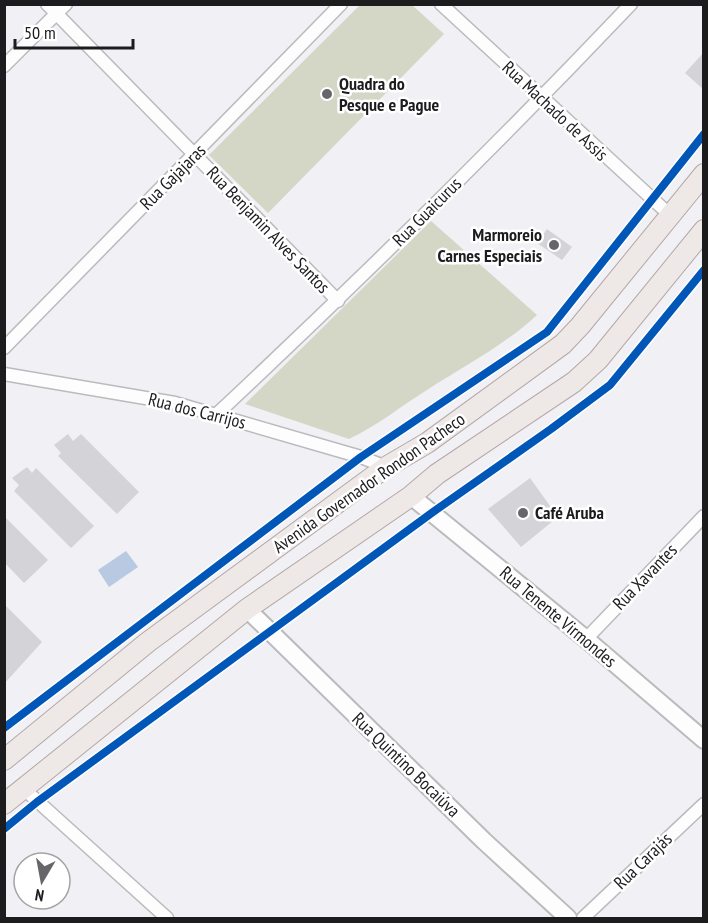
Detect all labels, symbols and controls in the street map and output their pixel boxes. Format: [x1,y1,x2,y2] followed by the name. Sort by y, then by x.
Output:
[15,12,134,50] scale bar
[24,21,56,44] text: 50 m
[498,56,613,166] street label: Rua Machado de Assis
[339,72,439,116] place label: Quadra do Pesque e Pague
[320,87,334,101] marker: Quadra do Pesque e Pague
[135,139,210,214] street label: Rua Gajajaras
[202,161,335,298] street label: Rua Benjamin Alves Santos
[387,172,466,251] street label: Rua Guaicurus
[438,223,542,267] place label: Marmoreio Carnes Especiais
[547,238,561,252] marker: Marmoreio Carnes Especiais
[146,387,248,434] street label: Rua dos Carrijos
[268,407,469,558] street label: Avenida Governador Rondon Pacheco
[535,501,604,524] place label: Café Aruba
[516,506,530,520] marker: Café Aruba
[607,539,682,615] street label: Rua Xavantes
[495,561,621,672] street label: Rua Tenente Virmondes
[348,707,465,822] street label: Rua Quintino Bocaiúva
[609,827,677,894] street label: Rua Carajás
[12,851,72,911] north arrow
[33,885,45,906] text: N

